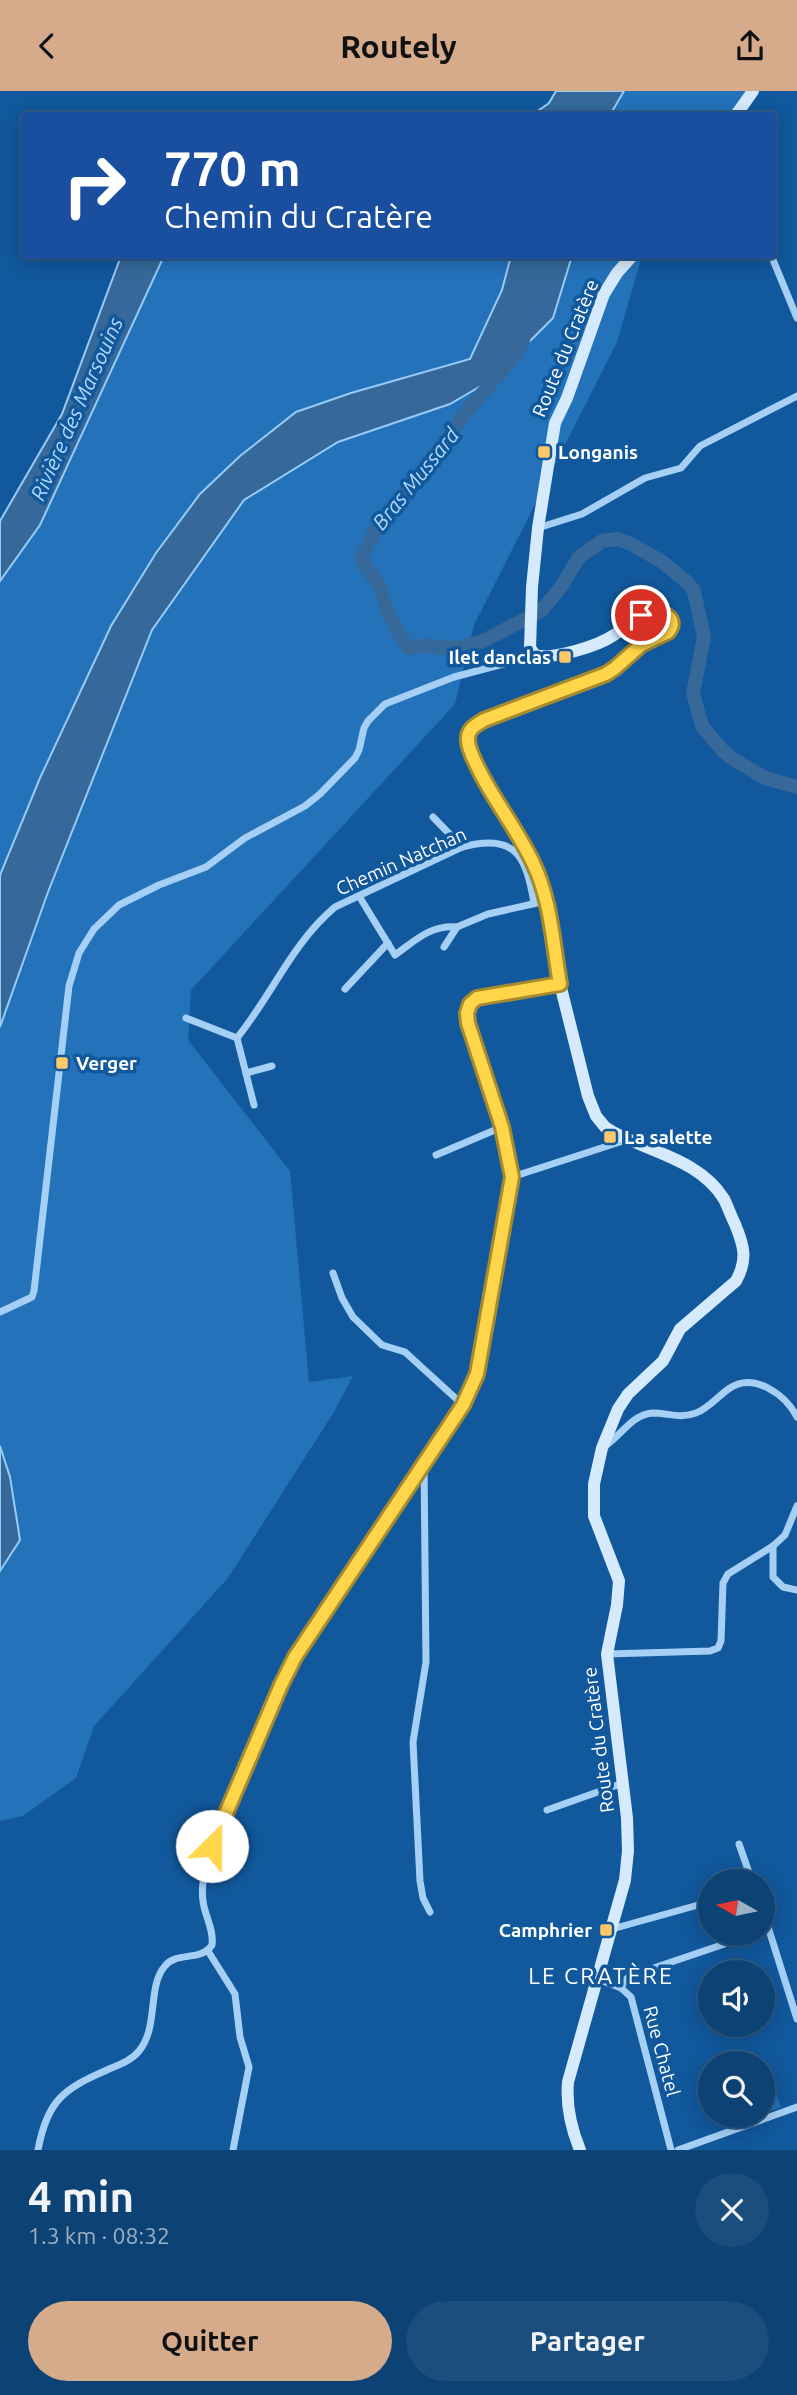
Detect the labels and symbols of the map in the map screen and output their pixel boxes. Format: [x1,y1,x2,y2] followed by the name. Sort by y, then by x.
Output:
[527,276,603,420] street label: Route du Cratère
[25,313,127,504] water label: Rivière des Marsouins
[367,422,464,534] water label: Bras Mussard
[558,441,638,463] place label: Longanis
[536,444,552,460] marker: Longanis
[611,585,671,645] pin
[448,646,551,668] place label: Ilet danclas
[557,649,573,665] marker: Ilet danclas
[332,822,470,900] street label: Chemin Natchan
[76,1052,137,1074] place label: Verger
[54,1055,70,1071] marker: Verger
[624,1126,713,1148] place label: La salette
[602,1129,618,1145] marker: La salette
[578,1666,618,1814] street label: Route du Cratère
[175,1809,249,1883] position arrow
[698,1869,775,1946] north arrow
[499,1919,592,1941] place label: Camphrier
[598,1922,614,1938] marker: Camphrier
[528,1962,674,1988] district label: LE CRATÈRE
[639,2003,685,2099] street label: Rue Chatel

